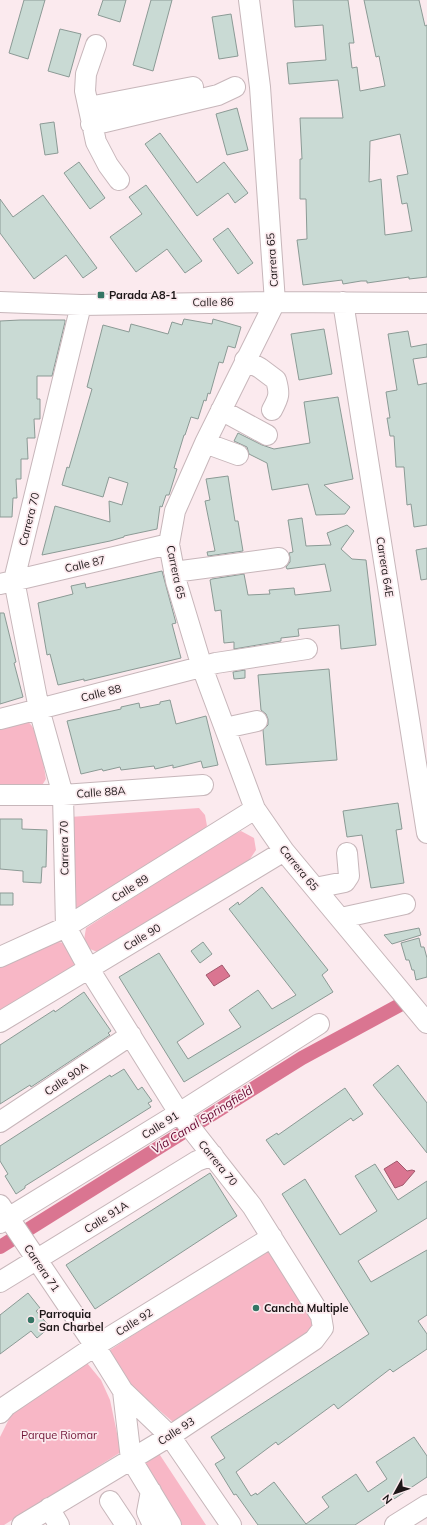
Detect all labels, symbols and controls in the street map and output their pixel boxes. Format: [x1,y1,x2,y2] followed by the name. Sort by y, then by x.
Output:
[263,232,281,288] street label: Carrera 65
[109,288,177,302] place label: Parada A8-1
[96,290,106,300] marker: Parada A8-1
[192,295,234,309] street label: Calle 86
[16,491,42,547] street label: Carrera 70
[373,536,397,598] street label: Carrera 64E
[163,544,189,600] street label: Carrera 65
[63,553,107,575] street label: Calle 87
[79,681,123,705] street label: Calle 88
[76,783,126,801] street label: Calle 88A
[57,820,71,875] street label: Carrera 70
[276,842,322,894] street label: Carrera 65
[109,871,151,905] street label: Calle 89
[121,920,164,954] street label: Calle 90
[42,1059,90,1099] street label: Calle 90A
[148,1082,256,1157] water label: Via Canal Springfield
[139,1108,181,1142] street label: Calle 91
[195,1137,241,1189] street label: Carrera 70
[81,1198,131,1236] street label: Calle 91A
[21,1242,63,1294] street label: Carrera 71
[264,1301,349,1315] place label: Cancha Multiple
[251,1303,261,1313] marker: Cancha Multiple
[113,1305,156,1339] street label: Calle 92
[39,1307,104,1334] place label: Parroquia San Charbel
[26,1315,36,1325] marker: Parroquia San Charbel
[155,1414,197,1448] street label: Calle 93
[21,1428,97,1442] park label: Parque Riomar
[375,1473,415,1513] north arrow
[379,1492,395,1507] text: N

